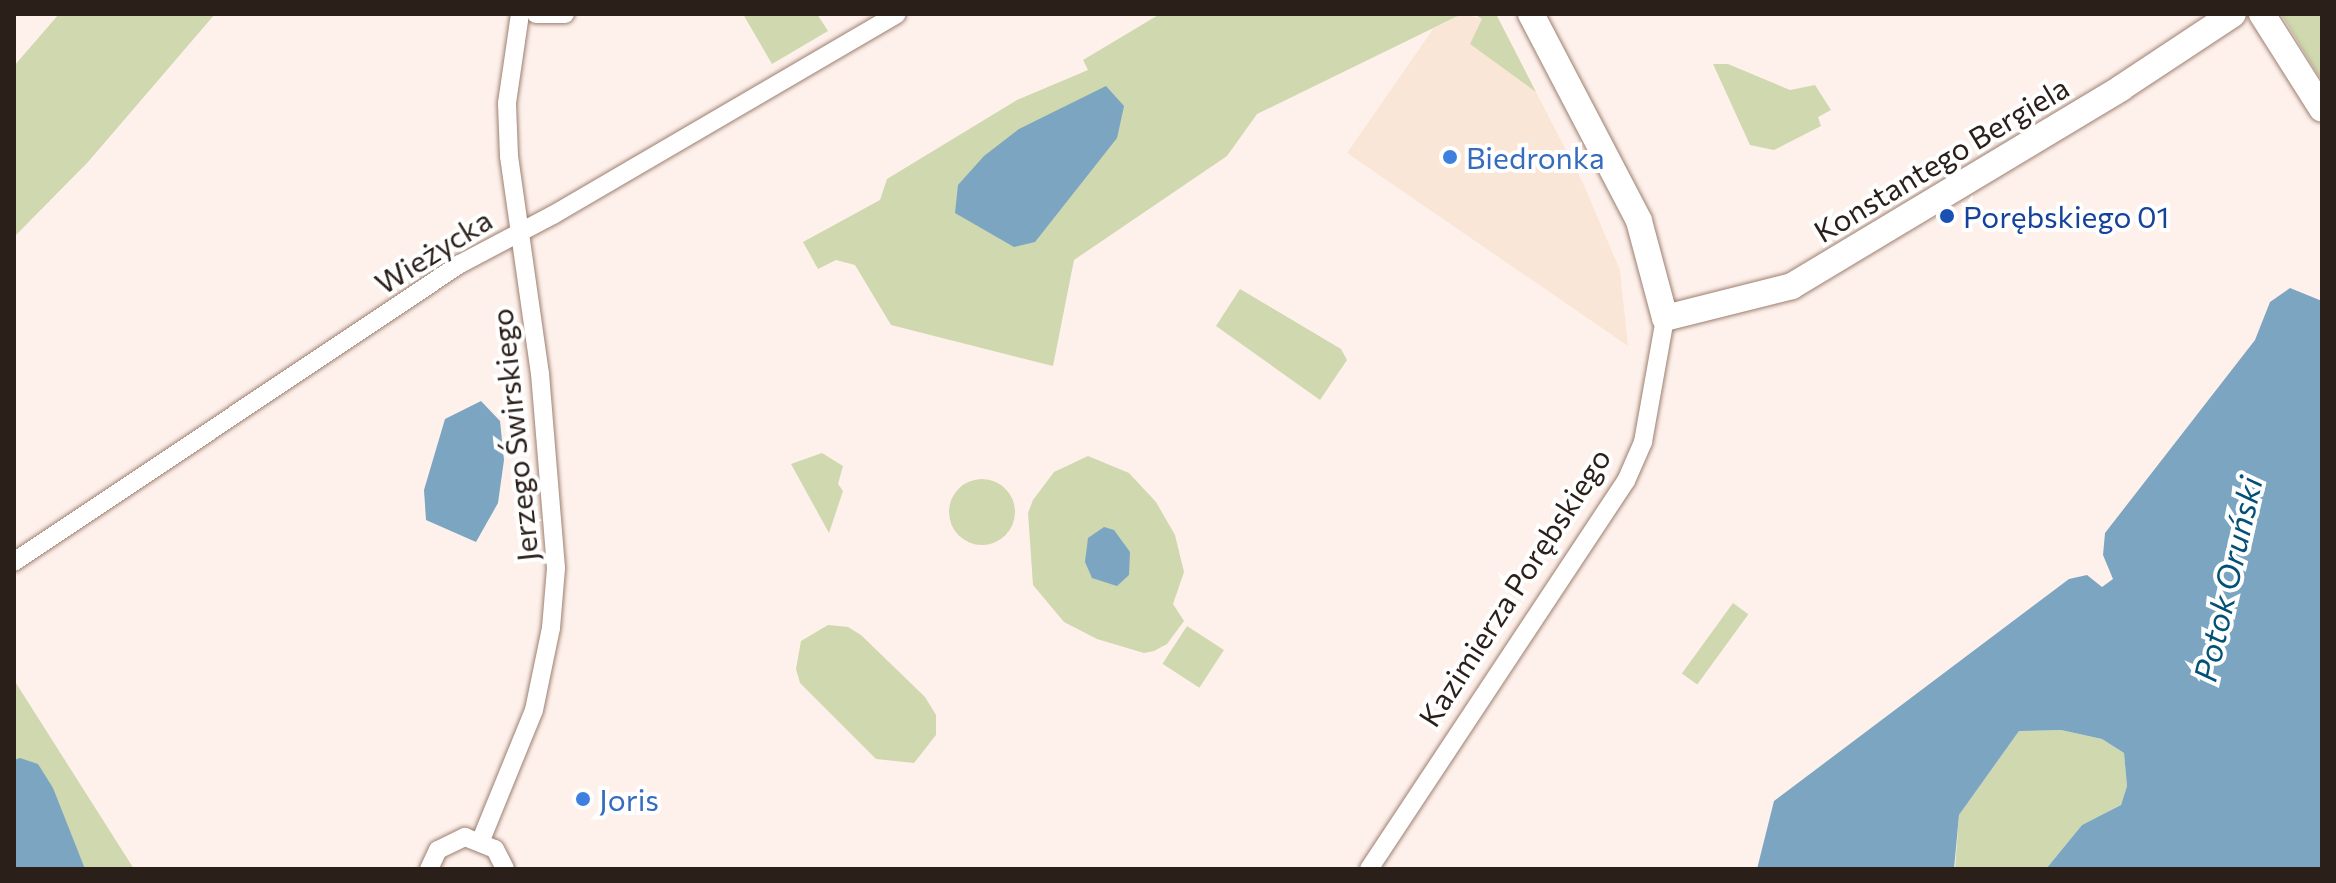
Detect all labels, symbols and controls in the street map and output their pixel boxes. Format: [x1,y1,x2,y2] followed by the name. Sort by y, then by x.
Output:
[1807,69,2075,249] street label: Konstantego Bergiela
[1466,139,1605,175] place label: Biedronka
[1441,148,1459,166] marker: Biedronka
[1963,198,2169,234] place label: Porębskiego 01
[368,201,498,301] street label: Wieżycka
[1938,207,1956,225] marker: Porębskiego 01
[483,307,545,563] street label: Jerzego Świrskiego
[1410,441,1618,733] street label: Kazimierza Porębskiego
[2185,473,2269,685] water label: Potok Oruński
[599,781,659,817] place label: Joris
[574,790,592,808] marker: Joris

